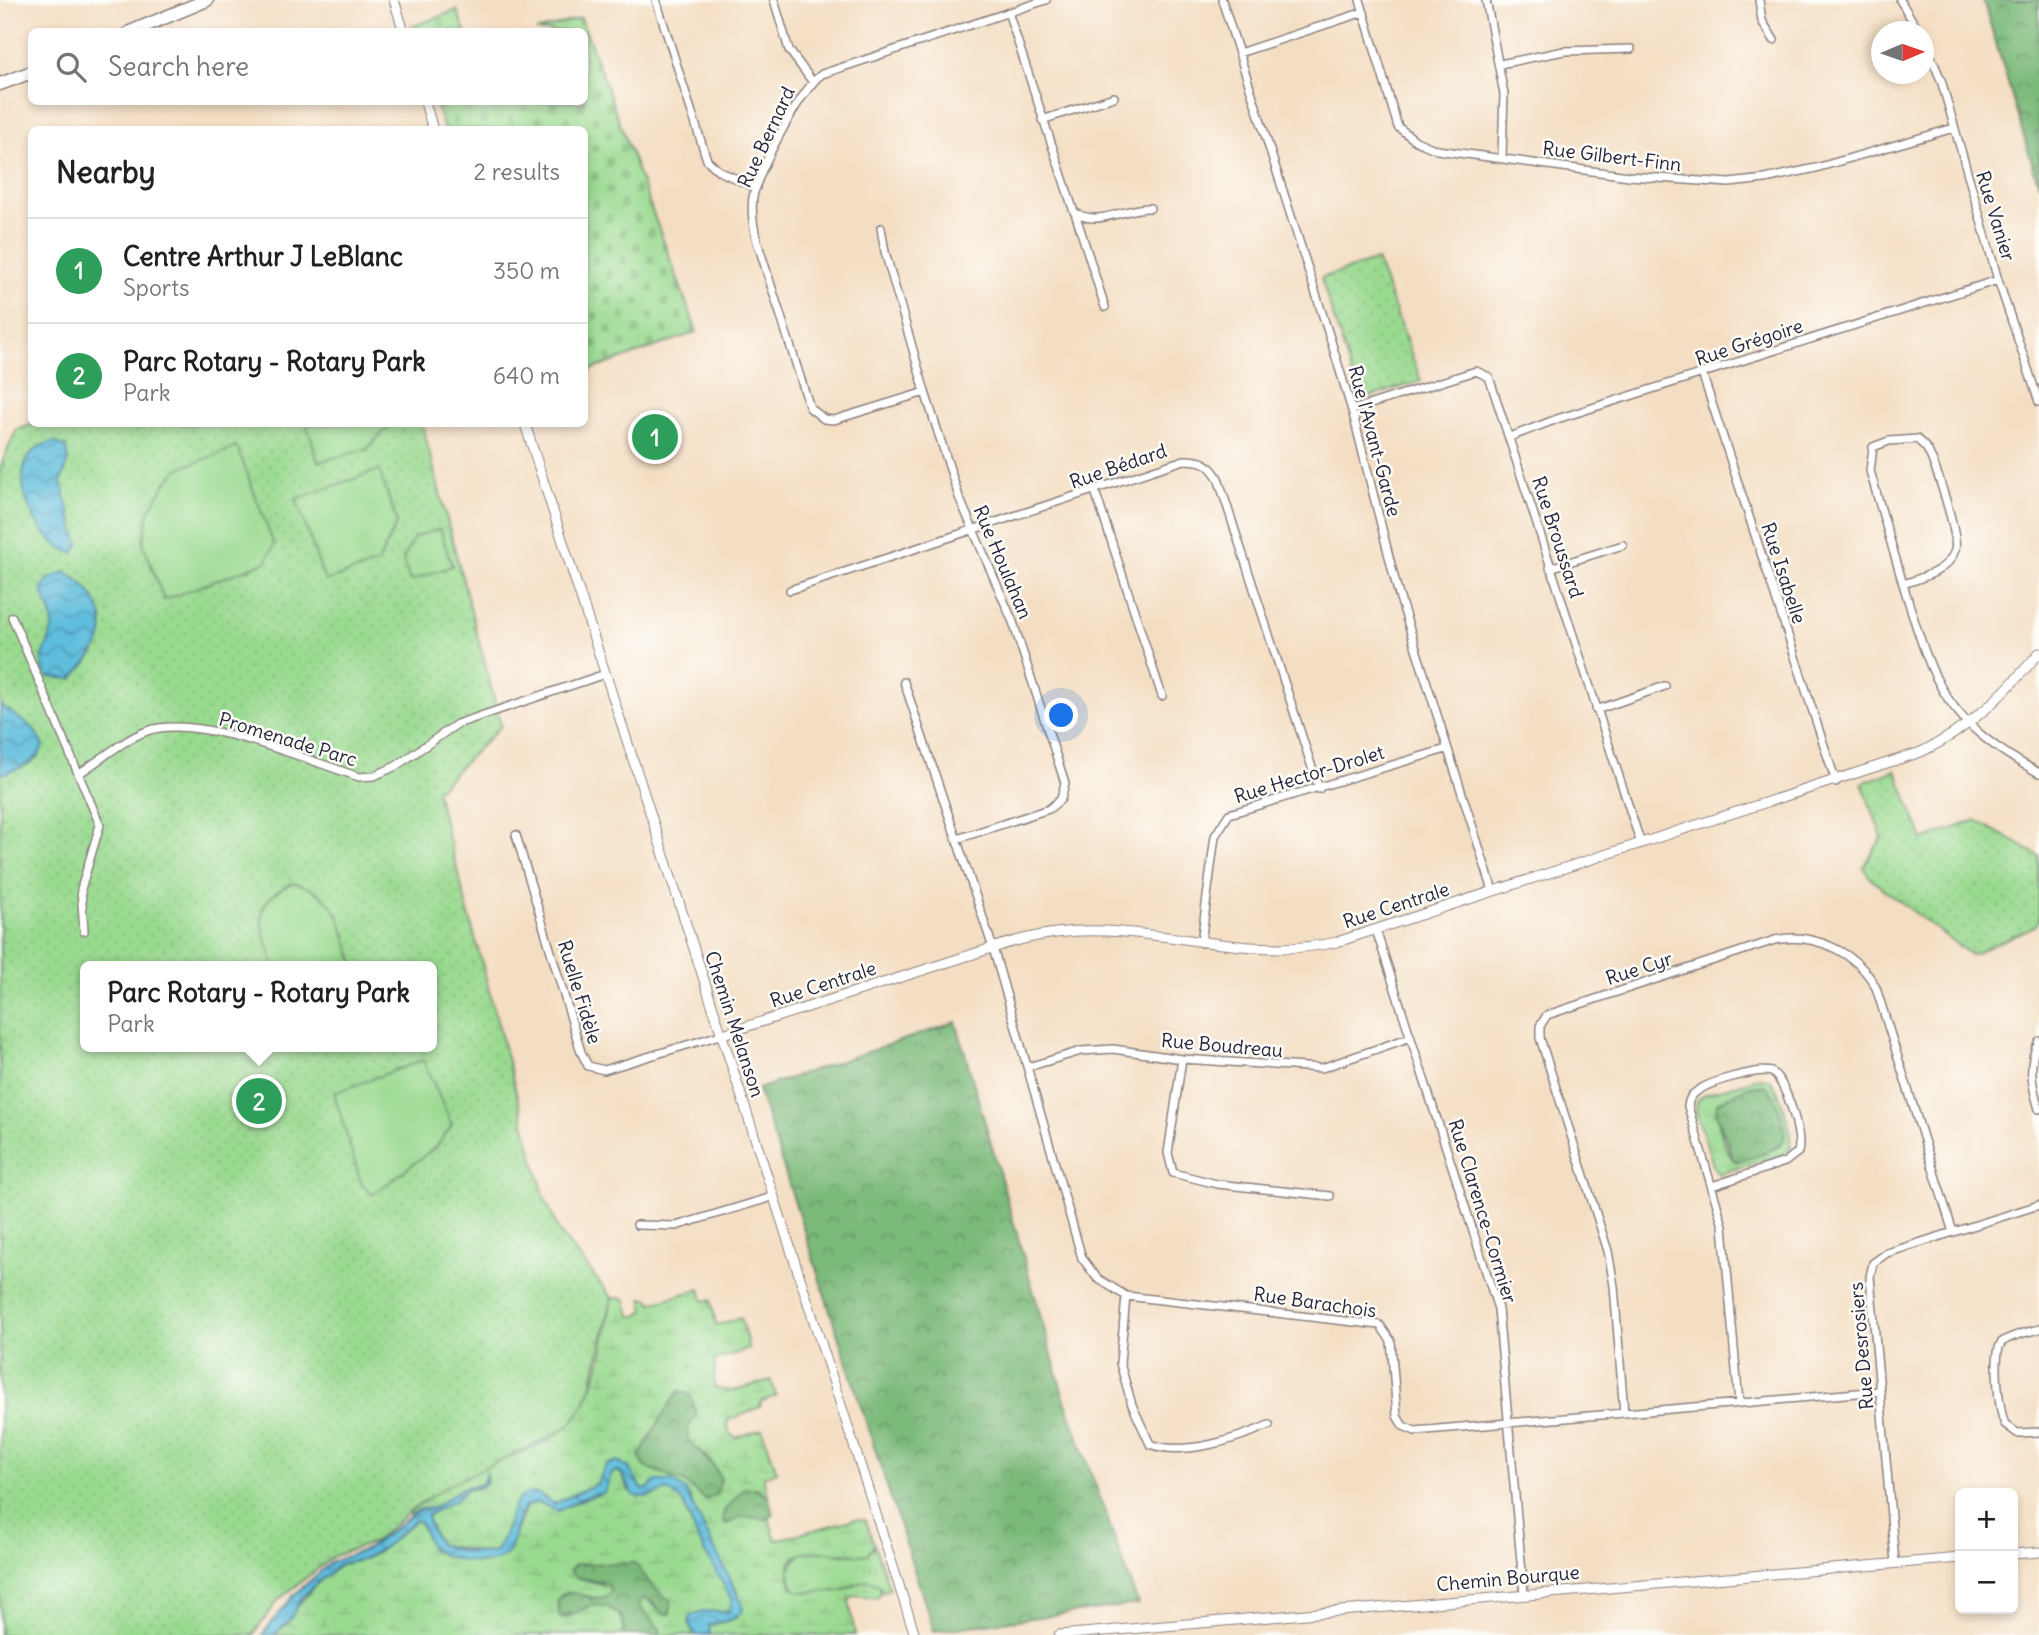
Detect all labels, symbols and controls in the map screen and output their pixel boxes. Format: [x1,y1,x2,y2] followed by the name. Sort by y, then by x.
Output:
[1871,21,1934,84] north arrow
[28,28,588,105] search box
[52,48,90,86] icon: search
[108,50,249,83] text: Search here
[732,83,800,191] street label: Rue Bernard
[1541,136,1683,176] street label: Rue Gilbert-Finn
[56,153,156,191] text: Nearby
[474,157,560,186] text: 2 results
[1971,168,2021,264] street label: Rue Vanier
[123,240,403,273] text: Centre Arthur J LeBlanc
[74,256,84,285] text: 1
[493,256,560,285] text: 350 m
[123,273,189,302] text: Sports
[1692,313,1806,371] street label: Rue Grégoire
[123,345,426,378] text: Parc Rotary - Rotary Park
[73,361,85,390] text: 2
[493,361,560,390] text: 640 m
[1343,363,1407,519] street label: Rue l'Avant-Garde
[123,378,171,407] text: Park
[632,411,678,463] pin: 1
[1066,438,1170,494] street label: Rue Bédard
[1527,473,1589,601] street label: Rue Broussard
[968,502,1038,622] street label: Rue Houlahan
[1756,519,1812,627] street label: Rue Isabelle
[1044,698,1078,732] your location
[216,707,360,771] street label: Promenade Parc
[1231,740,1387,808] street label: Rue Hector-Drolet
[1340,877,1452,933] street label: Rue Centrale
[553,937,607,1047] street label: Ruelle Fidèle
[1603,946,1676,990] street label: Rue Cyr
[700,948,770,1100] street label: Chemin Melanson
[767,956,879,1012] street label: Rue Centrale
[80,961,437,1052] popup
[107,976,410,1009] text: Parc Rotary - Rotary Park
[107,1009,155,1038] text: Park
[1160,1028,1284,1062] street label: Rue Boudreau
[236,1075,282,1127] pin: 2
[1444,1116,1522,1306] street label: Rue Clarence-Cormier
[1843,1281,1879,1411] street label: Rue Desrosiers
[1252,1282,1378,1322] street label: Rue Barachois
[1955,1488,2018,1614] map controls
[1955,1488,2018,1551] button: +
[1955,1551,2018,1614] button: −
[1435,1560,1581,1596] street label: Chemin Bourque

